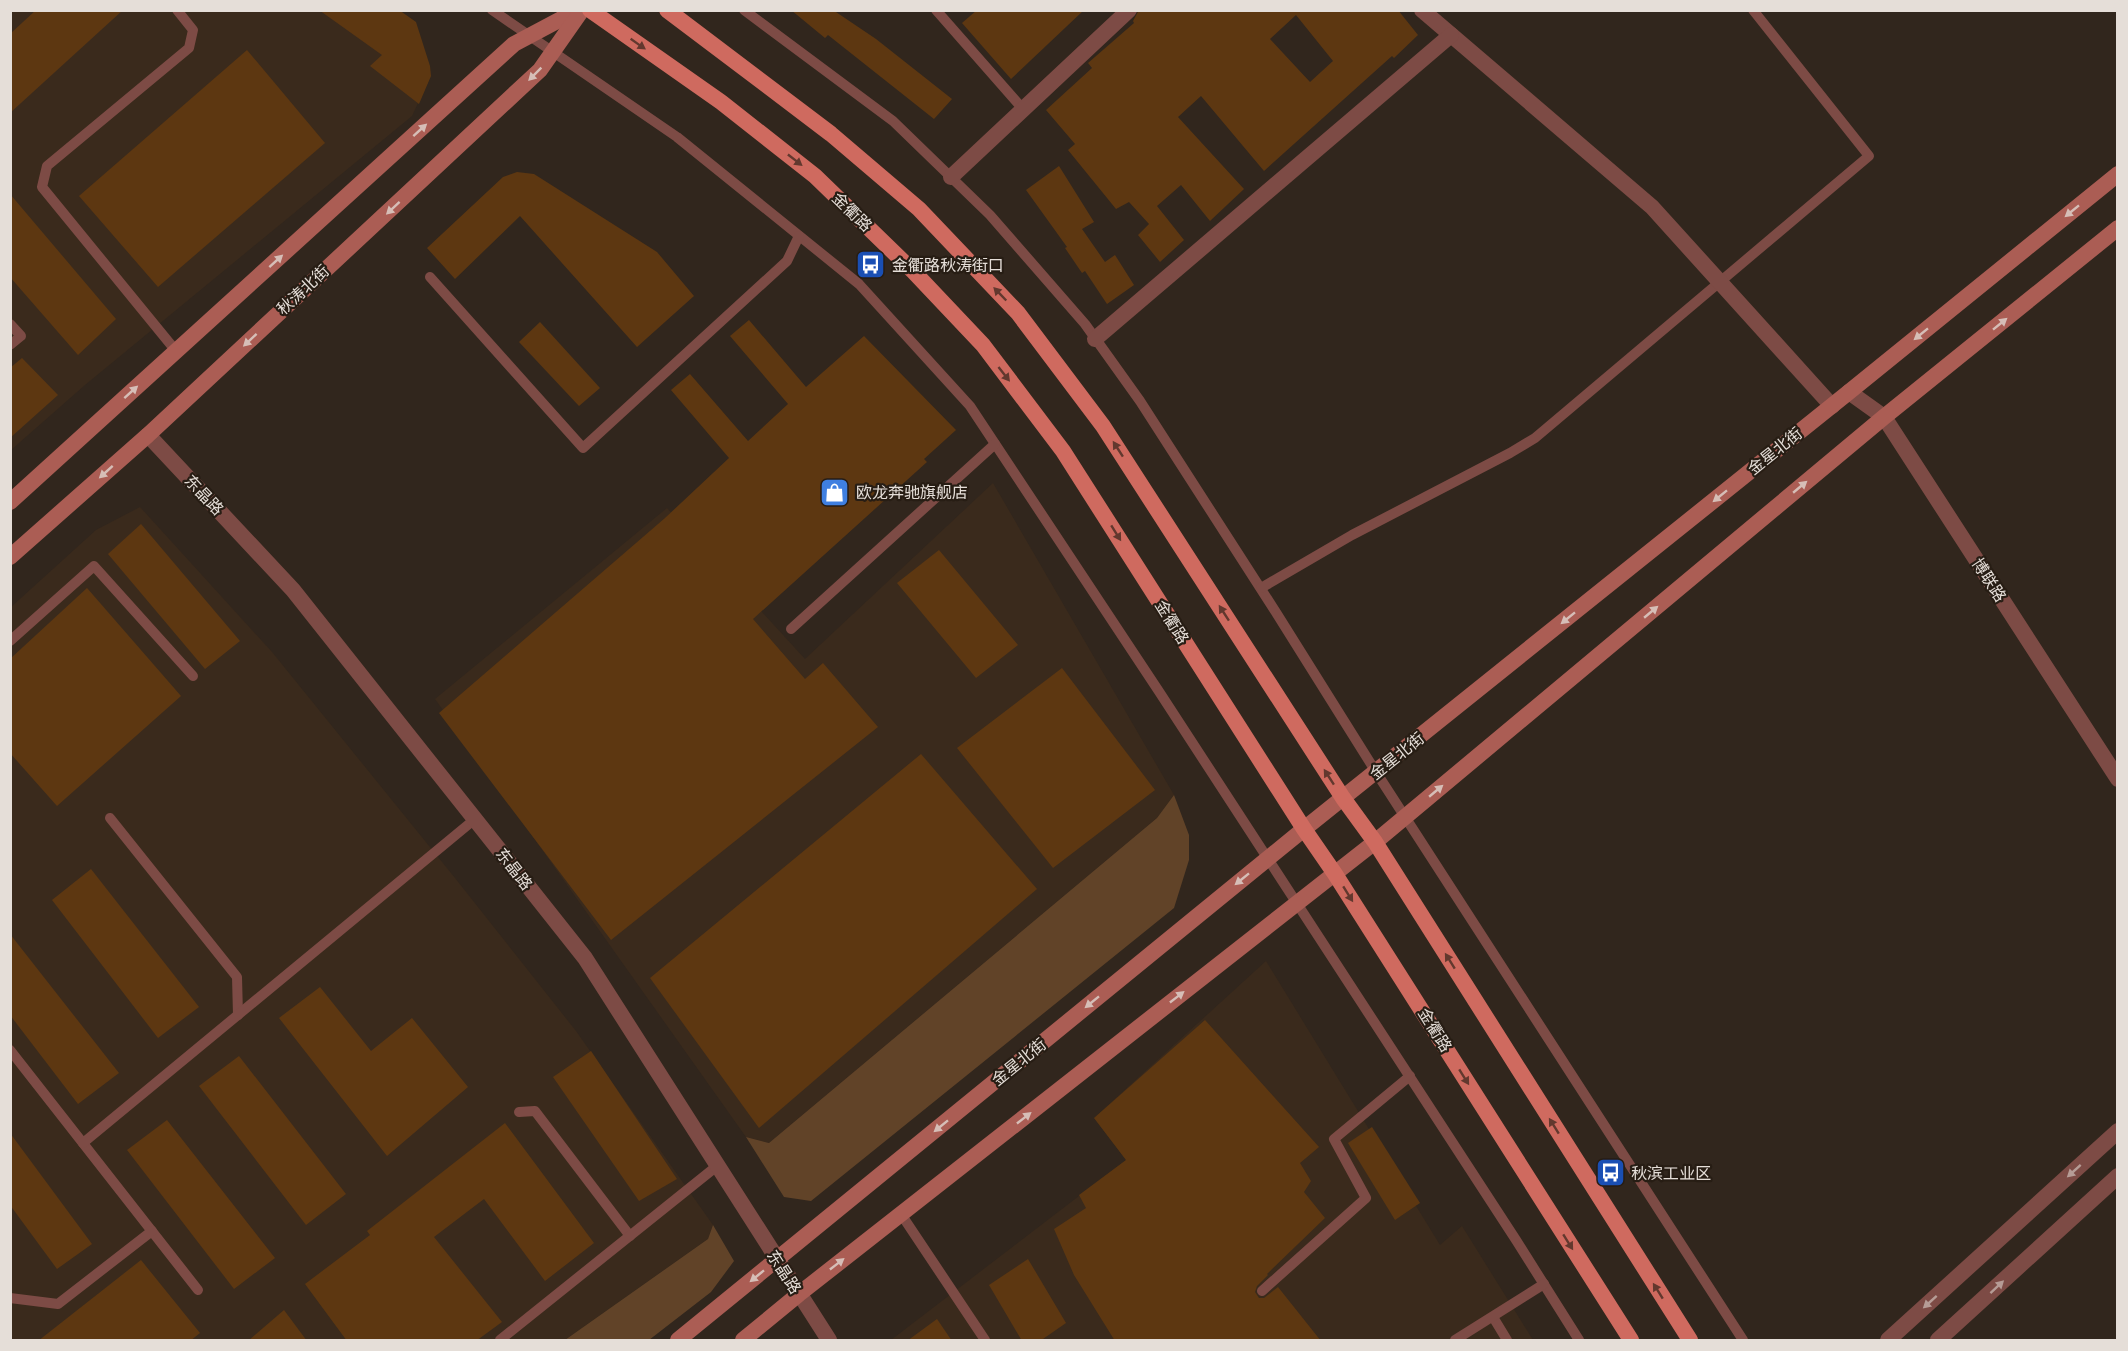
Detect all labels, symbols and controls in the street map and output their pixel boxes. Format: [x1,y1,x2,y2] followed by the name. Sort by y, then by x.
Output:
[630,38,646,49] one-way arrow
[528,67,542,82] one-way arrow
[412,124,427,137] one-way arrow
[787,153,803,166] one-way arrow
[828,188,876,236] street label: 金衢路
[386,200,400,214] one-way arrow
[2064,204,2080,217] one-way arrow
[855,249,887,281] bus stop icon: 金衢路秋涛街口
[268,254,283,268] one-way arrow
[892,256,1004,275] place label: 金衢路秋涛街口
[273,261,333,319] street label: 秋涛北街
[994,287,1008,301] one-way arrow
[1992,318,2007,330] one-way arrow
[1913,327,1929,340] one-way arrow
[243,333,258,346] one-way arrow
[998,366,1010,381] one-way arrow
[124,385,139,399] one-way arrow
[1744,423,1806,479] street label: 金星北街
[1113,441,1124,457] one-way arrow
[99,465,114,478] one-way arrow
[181,471,227,519] street label: 东晶路
[819,476,851,508] shop icon: 欧龙奔驰旗舰店
[1792,481,1808,494] one-way arrow
[856,483,968,502] place label: 欧龙奔驰旗舰店
[1712,489,1728,502] one-way arrow
[1110,525,1121,541] one-way arrow
[1968,555,2010,605] street label: 博联路
[1151,597,1193,647] street label: 金衢路
[1218,605,1229,621] one-way arrow
[1643,607,1658,619] one-way arrow
[1560,611,1576,624] one-way arrow
[1366,728,1428,784] street label: 金星北街
[1324,769,1335,785] one-way arrow
[1428,785,1443,798] one-way arrow
[492,844,536,894] street label: 东晶路
[1234,872,1250,885] one-way arrow
[1343,886,1354,903] one-way arrow
[1445,953,1456,969] one-way arrow
[1169,991,1185,1004] one-way arrow
[1084,996,1099,1008] one-way arrow
[1414,1005,1456,1055] street label: 金衢路
[988,1034,1050,1090] street label: 金星北街
[1458,1069,1469,1085] one-way arrow
[1016,1111,1032,1124] one-way arrow
[1549,1118,1560,1134] one-way arrow
[934,1119,949,1132] one-way arrow
[1594,1157,1626,1189] bus stop icon: 秋滨工业区
[1631,1164,1711,1183] place label: 秋滨工业区
[2067,1164,2082,1177] one-way arrow
[1563,1233,1574,1250] one-way arrow
[763,1247,805,1297] street label: 东晶路
[829,1258,845,1270] one-way arrow
[750,1269,765,1282] one-way arrow
[1989,1280,2004,1294] one-way arrow
[1653,1283,1664,1299] one-way arrow
[1923,1295,1938,1308] one-way arrow

